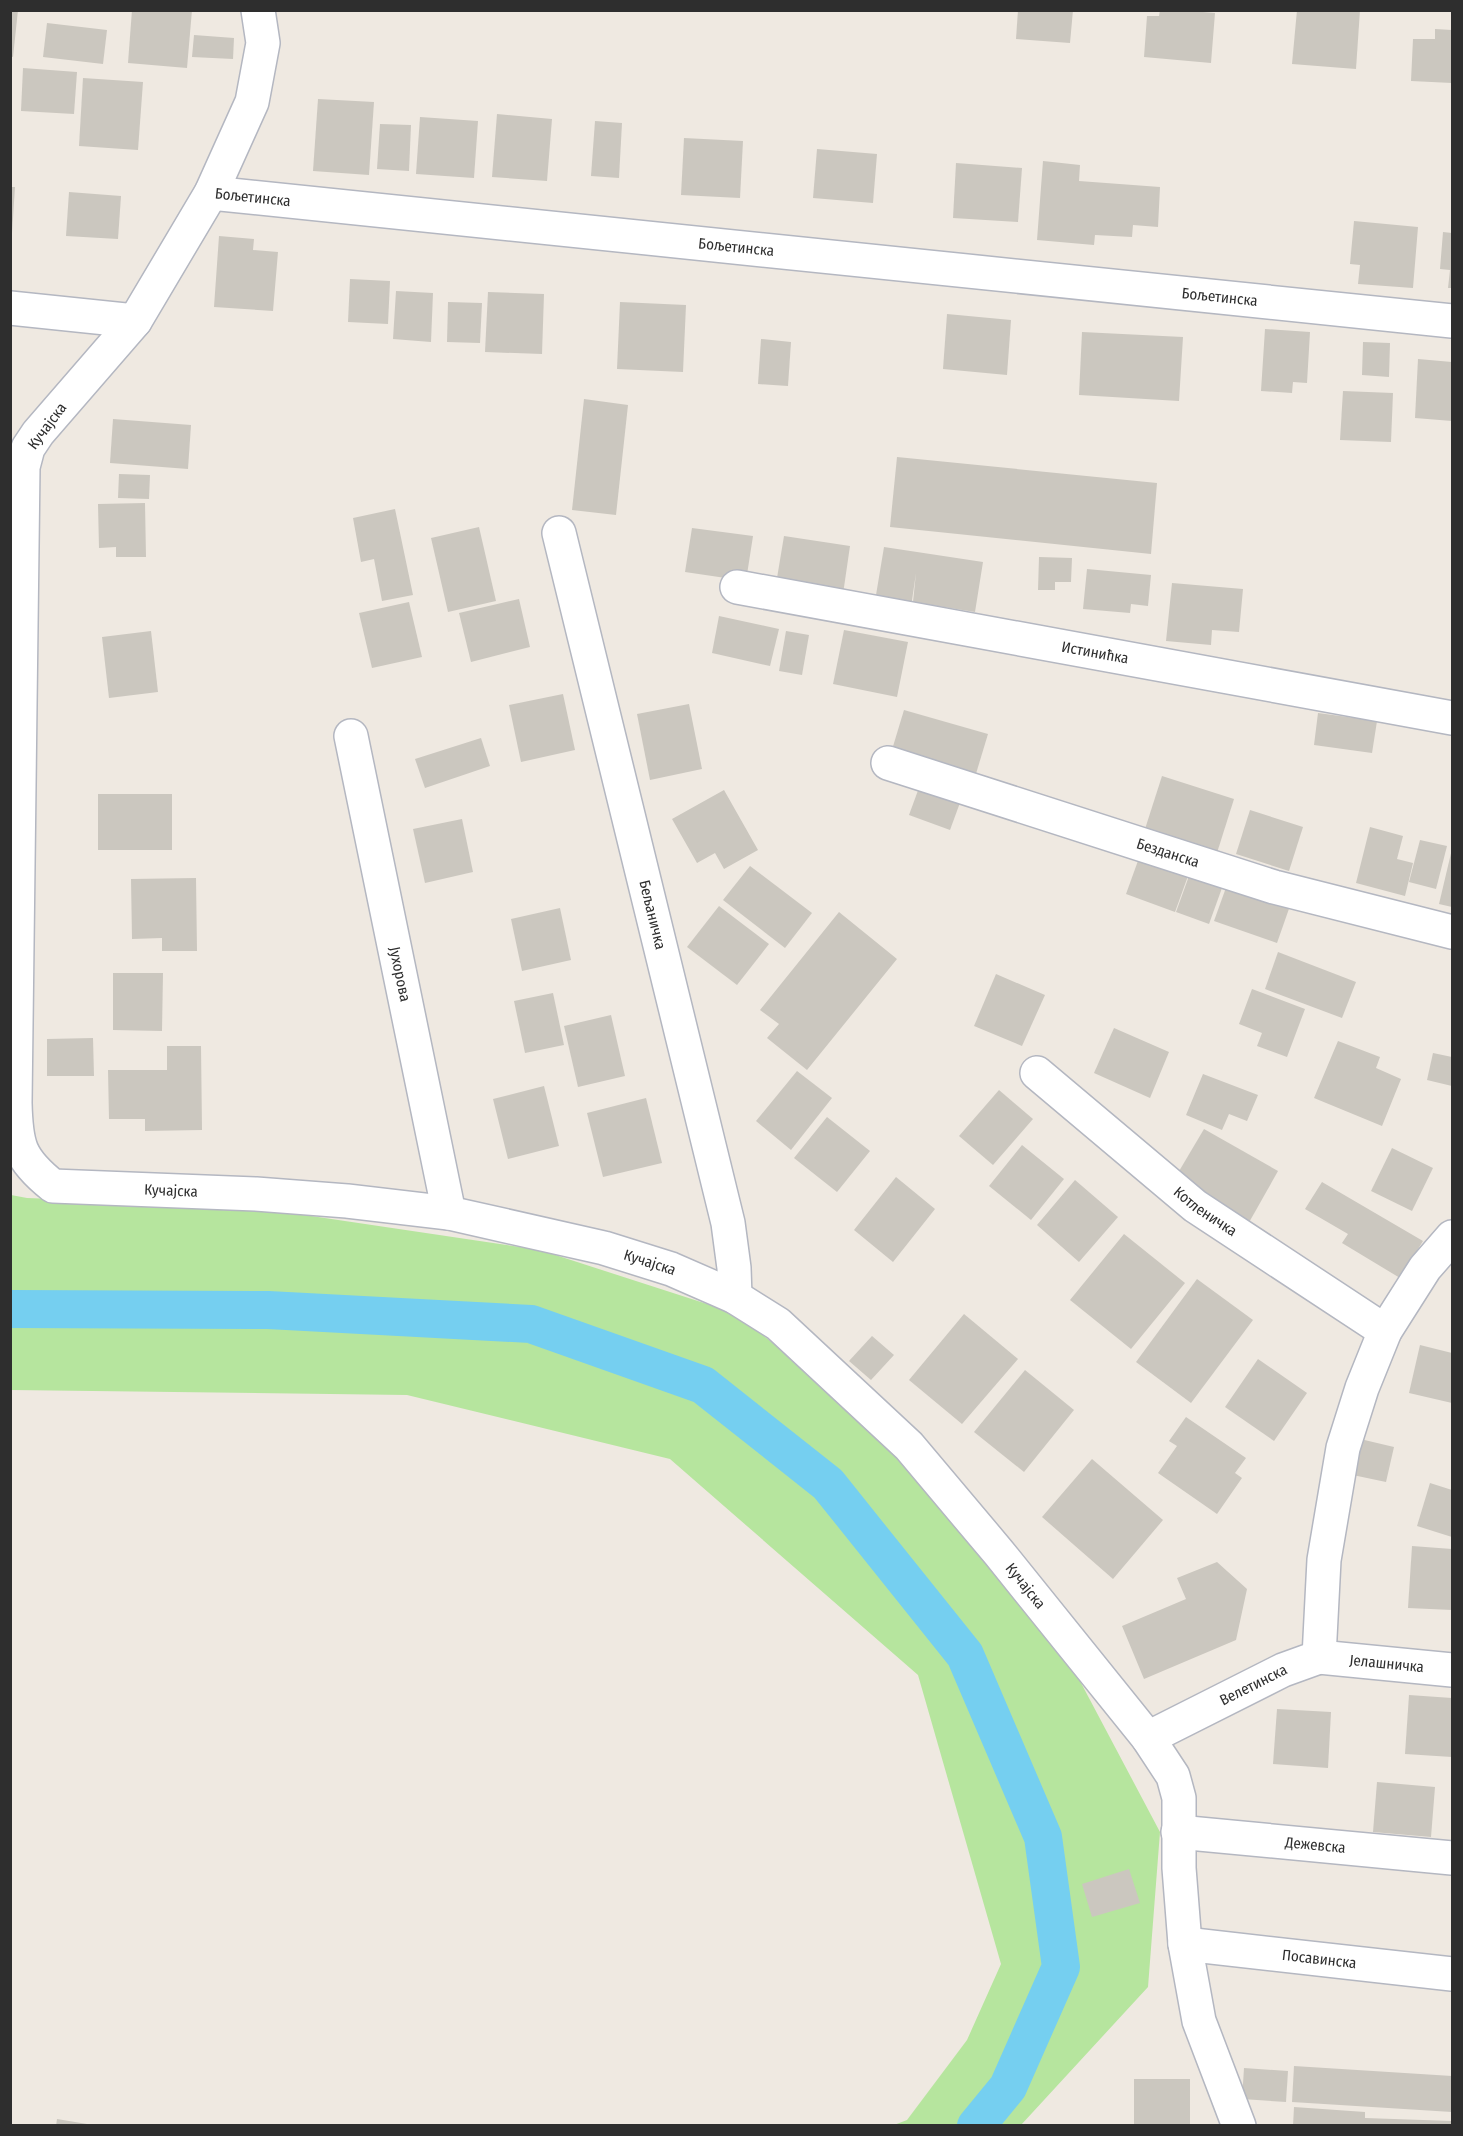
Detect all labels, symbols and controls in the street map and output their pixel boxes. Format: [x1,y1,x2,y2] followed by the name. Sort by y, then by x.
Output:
[214,184,292,210] street label: Бољетинска
[697,234,775,260] street label: Бољетинска
[1181,284,1258,310] street label: Бољетинска
[24,399,70,453] street label: Кучајска
[1060,638,1130,668] street label: Истинићка
[1134,834,1202,871] street label: Безданска
[635,878,670,951] street label: Бељаничка
[385,945,414,1003] street label: Јухорова
[144,1181,198,1201] street label: Кучајска
[1170,1183,1240,1240] street label: Котленичка
[622,1246,679,1279] street label: Кучајска
[1002,1559,1049,1612] street label: Кучајска
[1349,1651,1425,1676] street label: Јелашничка
[1217,1660,1290,1709] street label: Велетинска
[1283,1833,1346,1857] street label: Дежевска
[1281,1946,1357,1972] street label: Посавинска

